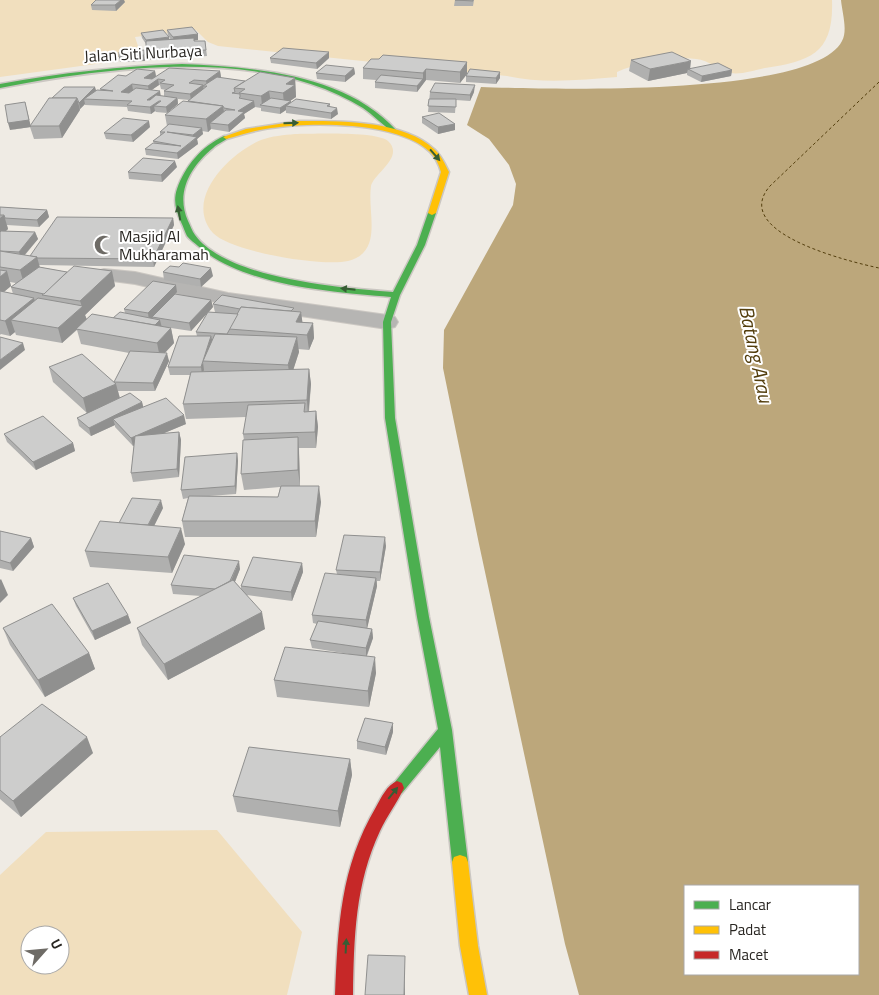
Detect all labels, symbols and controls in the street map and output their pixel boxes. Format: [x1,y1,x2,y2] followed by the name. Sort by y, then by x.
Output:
[83,38,203,68] street label: Jalan Siti Nurbaya
[283,118,299,126] one-way arrow
[430,148,441,161] one-way arrow
[174,204,182,220] one-way arrow
[119,224,209,266] place label: Masjid Al Mukharamah
[93,234,115,256] mosque icon: Masjid Al Mukharamah
[340,285,356,293] one-way arrow
[731,302,782,406] water label: Batang Arau
[388,787,399,800] one-way arrow
[684,885,859,975] legend
[729,893,771,916] text: Lancar
[729,918,767,941] text: Padat
[20,925,70,975] north arrow
[46,935,68,953] text: U
[343,938,351,954] one-way arrow
[729,943,769,966] text: Macet

